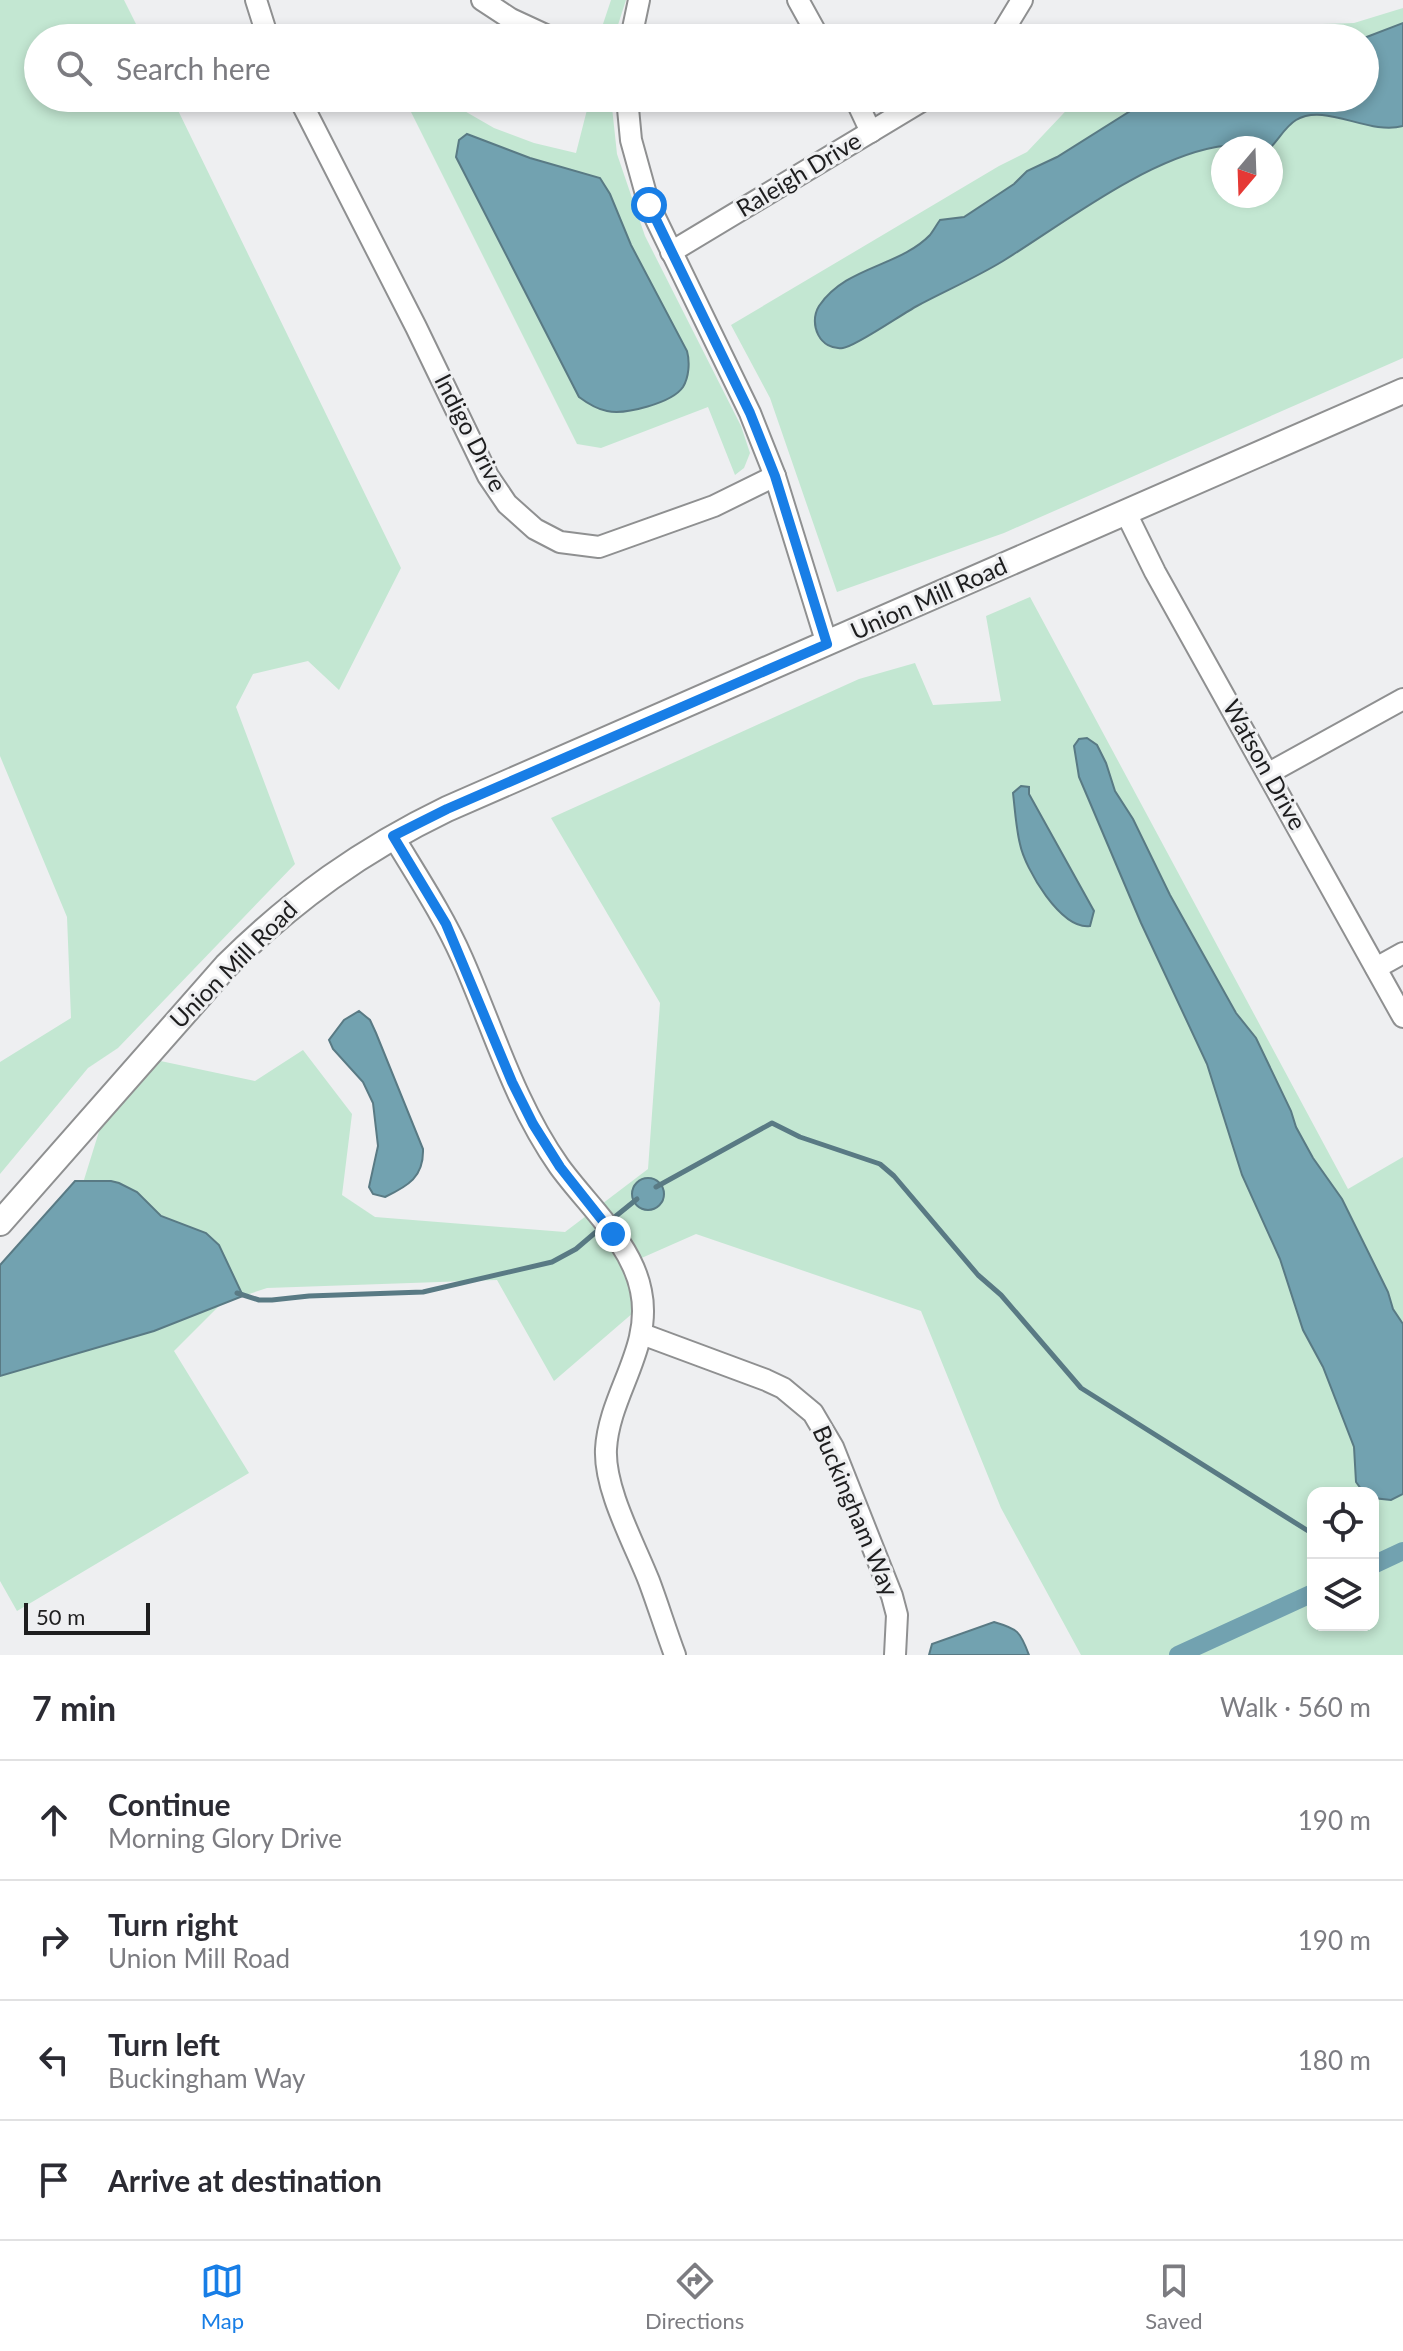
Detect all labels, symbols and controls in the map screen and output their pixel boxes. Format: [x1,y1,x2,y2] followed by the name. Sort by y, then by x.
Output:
[24,24,1379,112] search box
[52,46,96,90] icon: search
[116,50,271,86] text: Search here
[731,125,866,222] street label: Raleigh Drive
[1211,136,1283,208] north arrow
[631,187,667,223] route start
[429,369,513,496] street label: Indigo Drive
[846,550,1011,645] street label: Union Mill Road
[1218,694,1313,835] street label: Watson Drive
[163,894,303,1034] street label: Union Mill Road
[595,1216,631,1252] route end
[807,1421,906,1601] street label: Buckingham Way
[1307,1487,1379,1631] map controls
[1307,1487,1379,1559] button: locate
[1307,1559,1379,1631] button: layers
[24,1599,150,1635] scale bar
[36,1603,85,1630] text: 50 m
[32,1687,116,1728] text: 7 min
[1220,1691,1371,1723] text: Walk · 560 m
[108,1786,231,1822] text: Continue
[32,1798,76,1842] icon: ahead
[1298,1804,1371,1836] text: 190 m
[108,1822,342,1854] text: Morning Glory Drive
[108,1906,238,1942] text: Turn right
[32,1918,76,1962] icon: right
[1298,1924,1371,1956] text: 190 m
[108,1942,290,1974] text: Union Mill Road
[108,2026,220,2062] text: Turn left
[32,2038,76,2082] icon: left
[1298,2044,1371,2076] text: 180 m
[108,2062,306,2094] text: Buckingham Way
[32,2158,76,2202] icon: arrive
[108,2162,382,2198] text: Arrive at destination
[200,2259,244,2334] tab: Map
[645,2259,744,2334] tab: Directions
[1145,2259,1203,2334] tab: Saved

